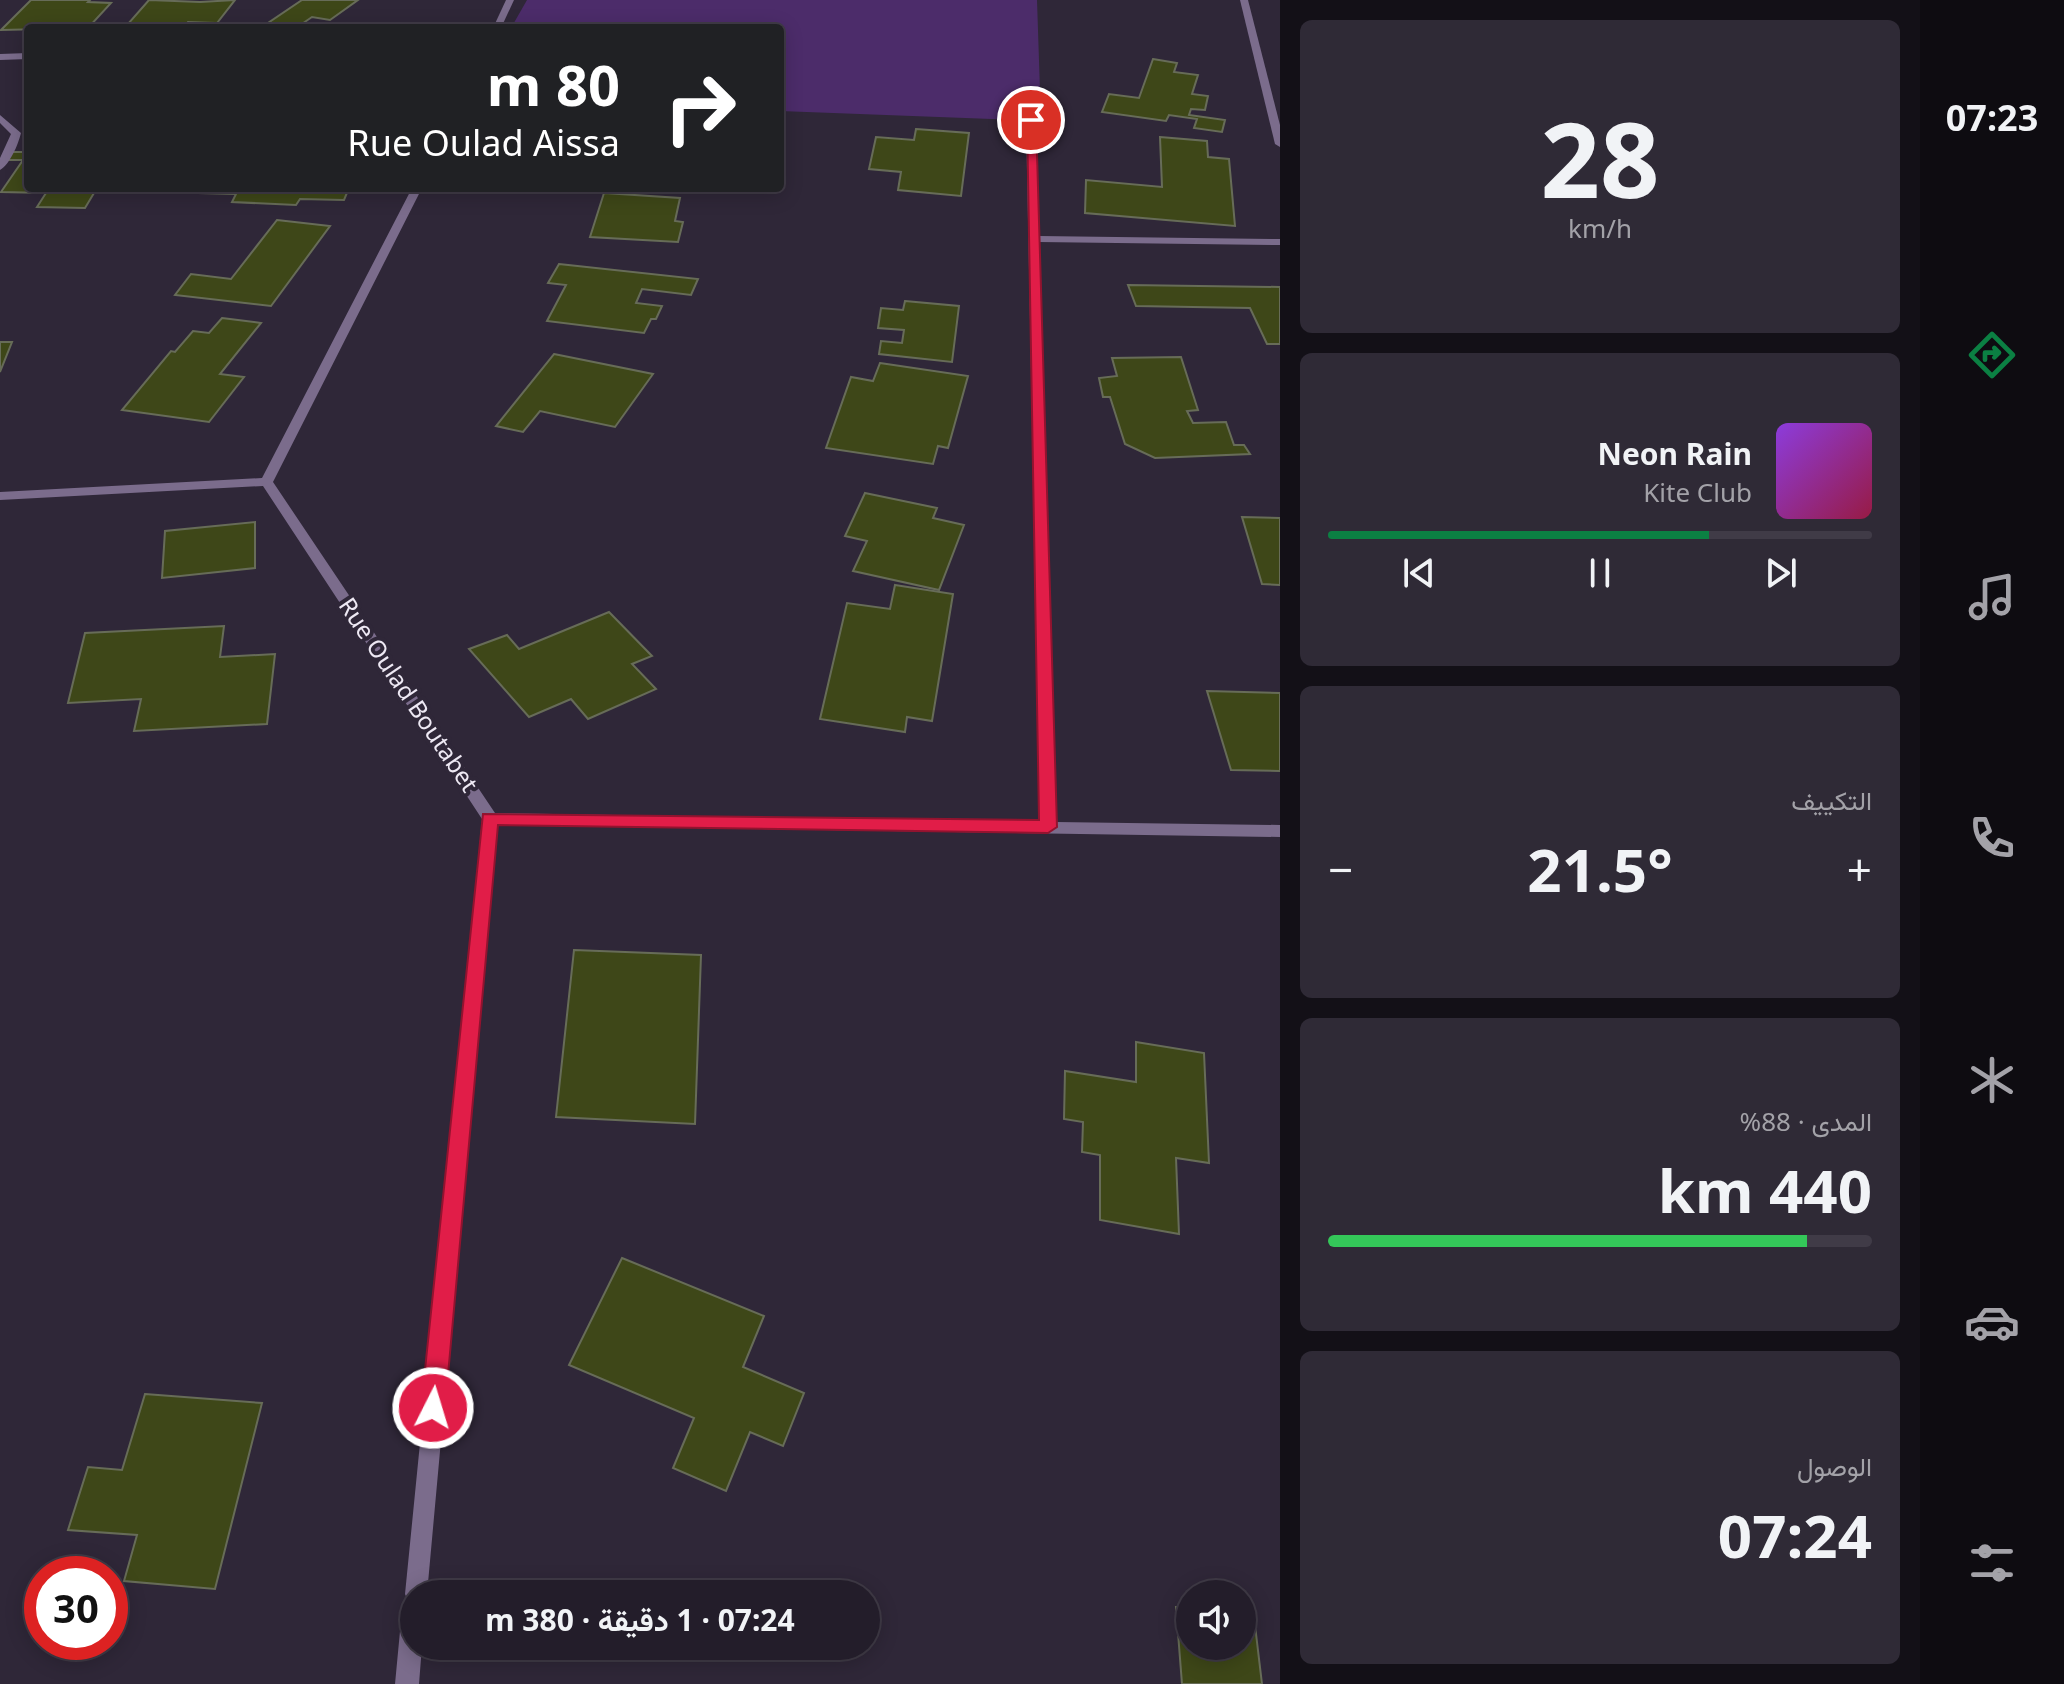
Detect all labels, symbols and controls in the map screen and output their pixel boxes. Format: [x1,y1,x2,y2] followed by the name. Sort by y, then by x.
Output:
[487,46,620,122] text: 80 m
[648,56,752,160] icon: right
[997,86,1065,154] pin
[1541,87,1660,228] text: 28
[1946,93,2038,142] text: 07:23
[1009,98,1053,142] icon: arrive
[347,118,620,167] text: Rue Oulad Aissa
[1568,210,1632,246] text: km/h
[1964,327,2020,383] icon: directions
[1598,433,1752,474] text: Neon Rain
[1643,474,1752,510] text: Kite Club
[1397,551,1441,595] icon: previous
[1578,551,1622,595] icon: pause
[1759,551,1803,595] icon: next
[1964,569,2020,625] icon: music
[332,591,487,798] street label: Rue Oulad Boutabet
[1791,782,1872,818] text: التكييف
[1964,810,2020,866] icon: phone
[1527,828,1673,910] text: 21.5°
[1328,839,1353,899] text: −
[1847,839,1872,899] text: +
[1964,1052,2020,1108] icon: climate
[1740,1103,1872,1139] text: المدى · 88%
[1658,1149,1872,1231] text: 440 km
[1964,1294,2020,1350] icon: car
[391,1366,475,1450] position arrow
[1797,1448,1872,1484] text: الوصول
[1718,1494,1872,1576] text: 07:24
[1964,1535,2020,1591] icon: filters
[24,1556,128,1660] speed limit sign: 30
[1176,1580,1256,1660] map controls
[1176,1580,1256,1660] button: sound
[485,1599,795,1640] text: 07:24 · 1 دقيقة · 380 m

